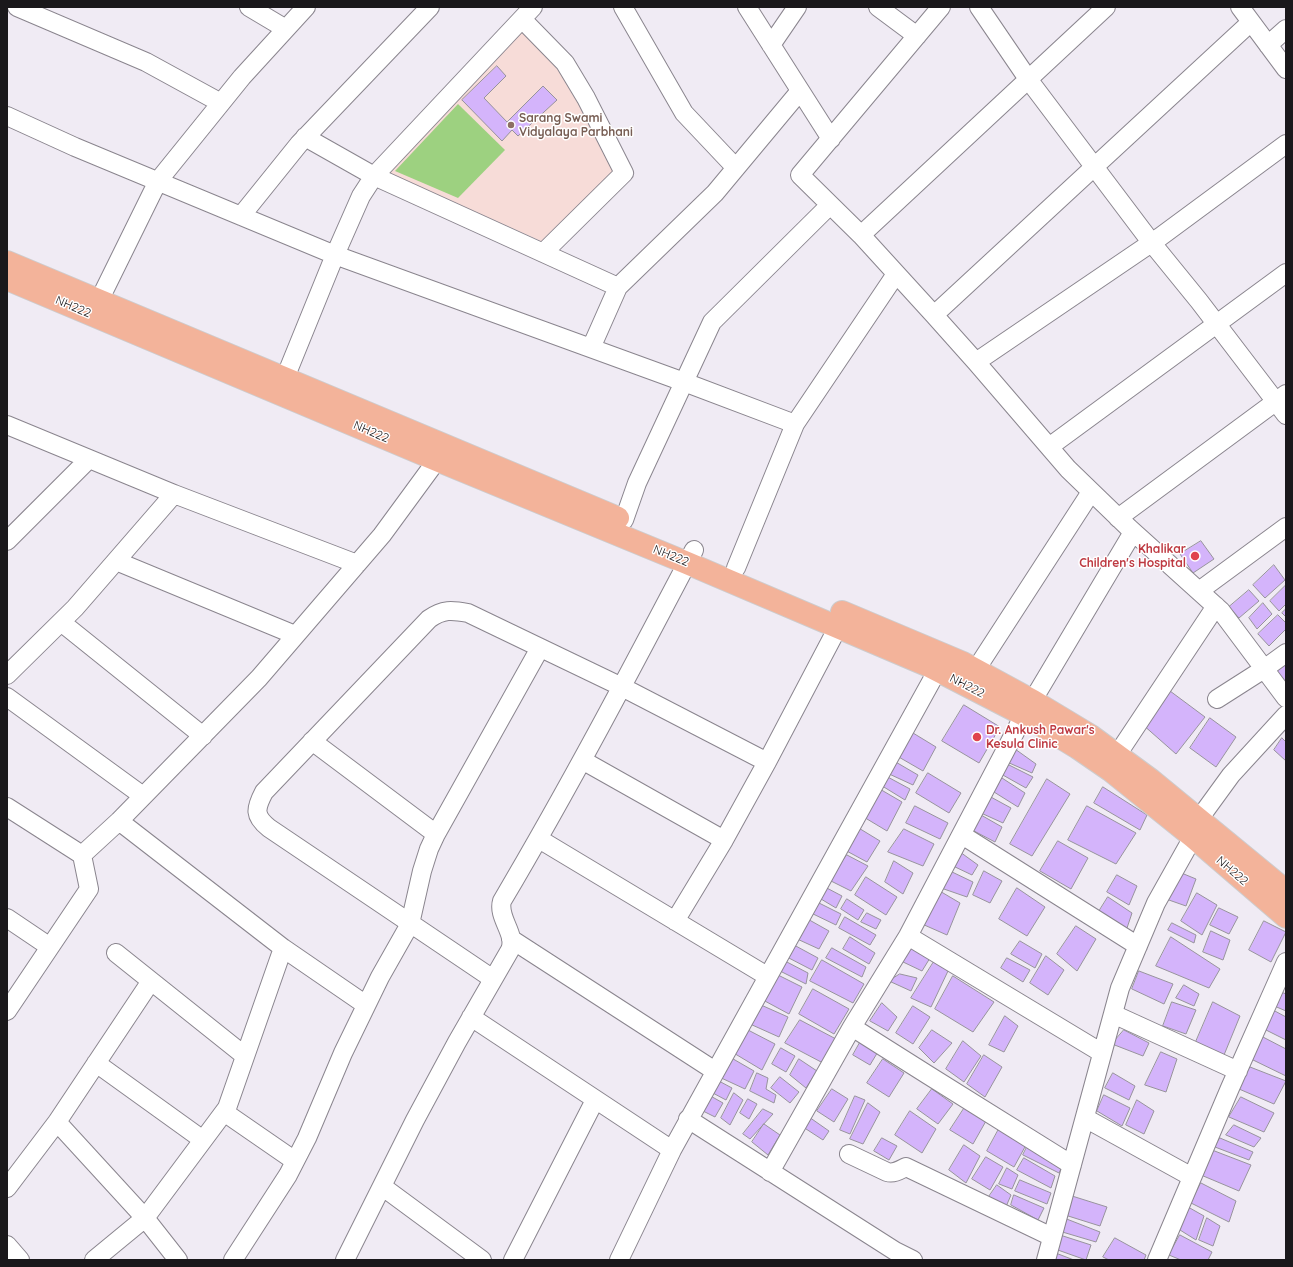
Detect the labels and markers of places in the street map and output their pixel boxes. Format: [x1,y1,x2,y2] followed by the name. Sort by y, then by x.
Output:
[519,111,633,139] place label: Sarang Swami Vidyalaya Parbhani
[506,120,516,130] marker: Sarang Swami Vidyalaya Parbhani
[1079,542,1186,570] place label: Khalikar Children's Hospital
[1189,550,1201,562] marker: Khalikar Children's Hospital
[986,723,1094,751] place label: Dr. Ankush Pawar's Kesula Clinic
[971,731,983,743] marker: Dr. Ankush Pawar's Kesula Clinic

